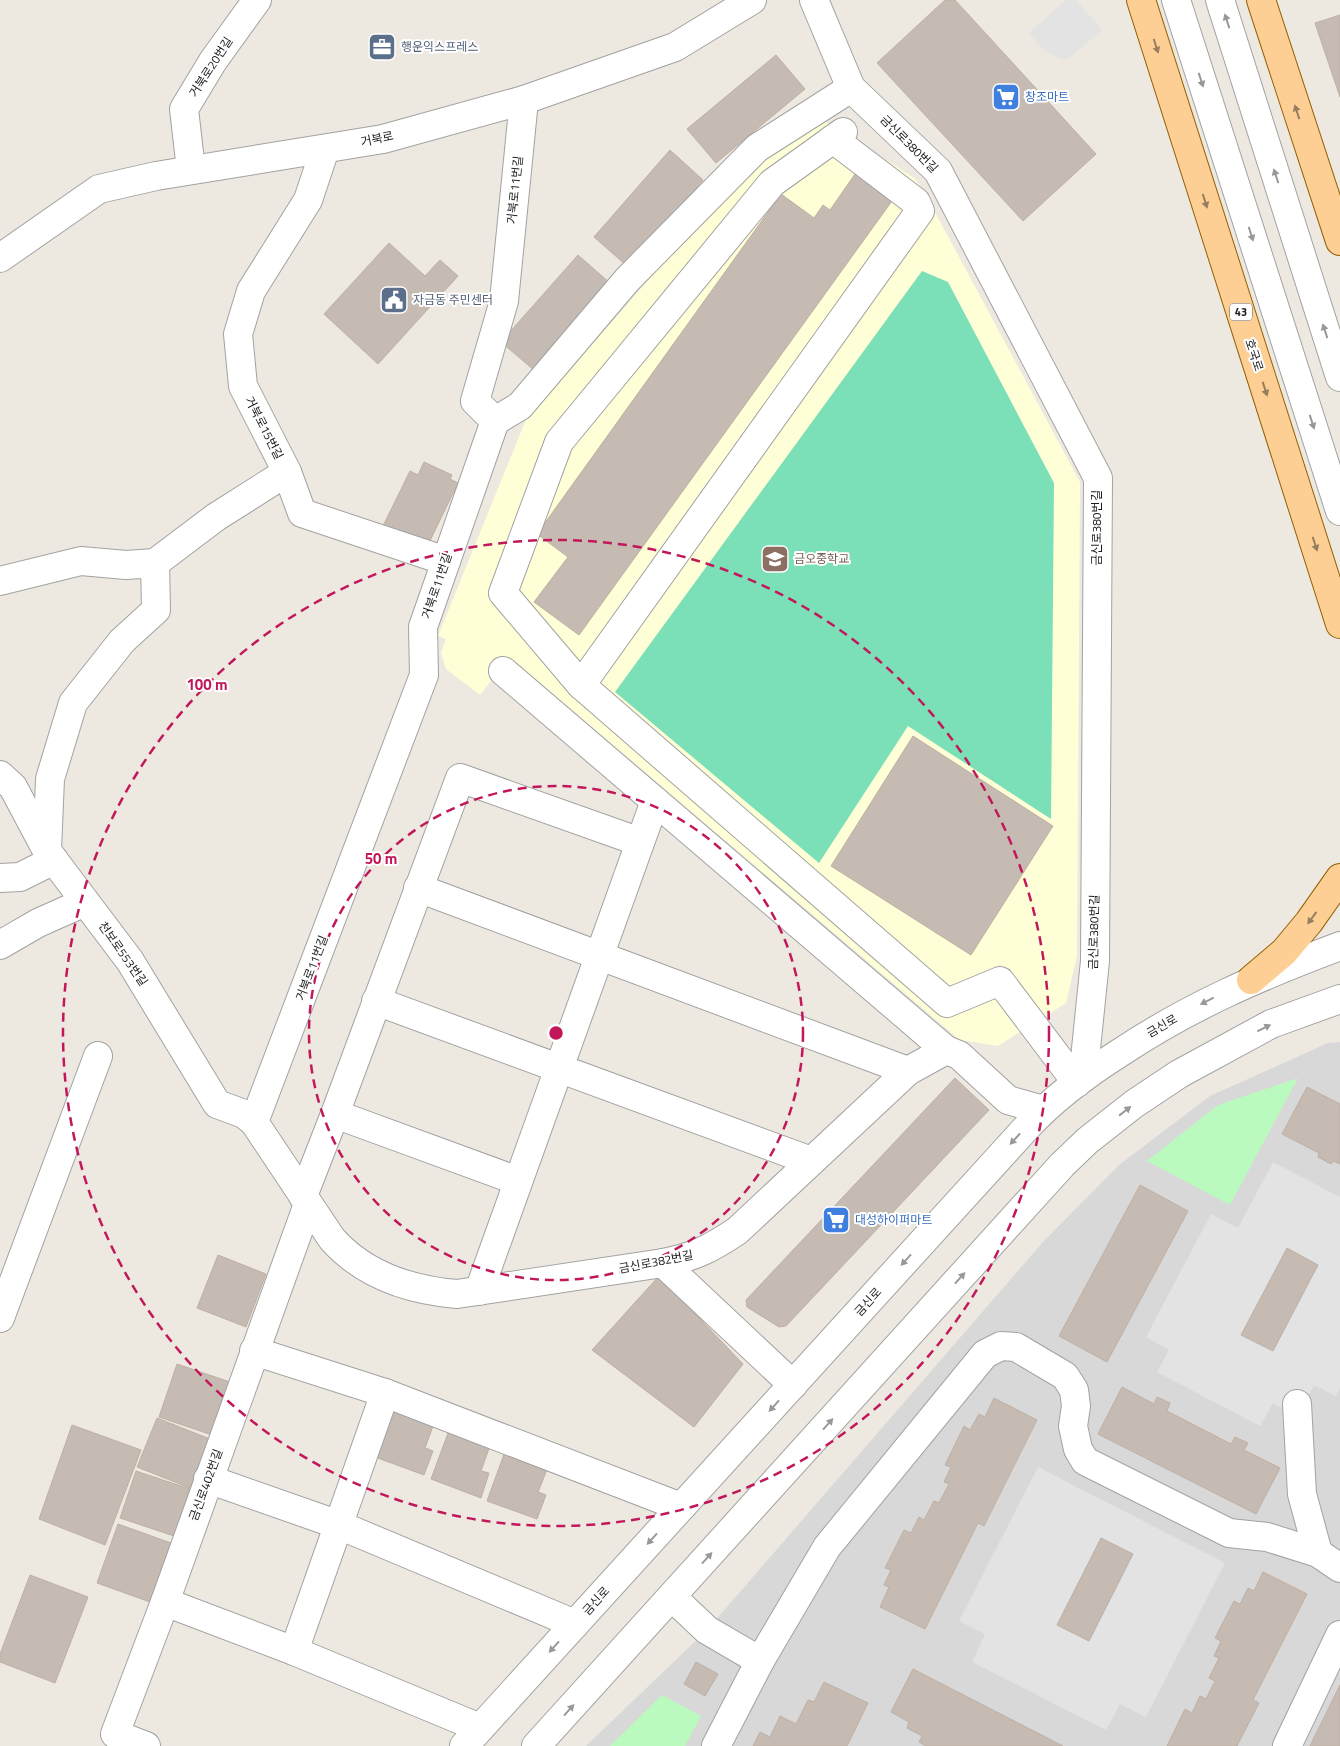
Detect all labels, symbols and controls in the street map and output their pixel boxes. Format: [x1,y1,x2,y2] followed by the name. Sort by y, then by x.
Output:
[1222,13,1230,28] one-way arrow
[367,32,397,62] office icon: 행운익스프레스
[184,33,237,101] street label: 거북로20번길
[401,37,478,56] place label: 행운익스프레스
[1152,39,1160,54] one-way arrow
[1198,72,1206,87] one-way arrow
[991,82,1021,112] supermarket icon: 창조마트
[1025,87,1069,106] place label: 창조마트
[1293,104,1301,119] one-way arrow
[876,110,943,177] street label: 금신로380번길
[359,126,395,151] street label: 거북로
[501,155,528,225] street label: 거북로11번길
[1272,168,1279,183] one-way arrow
[1202,194,1210,209] one-way arrow
[1248,227,1255,242] one-way arrow
[379,285,409,315] public building icon: 자금동 주민센터
[413,290,493,309] place label: 자금동 주민센터
[1230,304,1252,320] road number: 43
[1321,323,1329,338] one-way arrow
[1240,336,1269,374] street label: 호국로
[1262,382,1270,397] one-way arrow
[240,393,288,463] street label: 거북로15번길
[1308,415,1316,430] one-way arrow
[1087,490,1106,566] street label: 금신로380번길
[1311,537,1319,552] one-way arrow
[760,544,790,574] school or university icon: 금오중학교
[794,549,849,568] place label: 금오중학교
[416,550,457,621] street label: 거북로11번길
[186,673,228,696] text: 100 m
[365,847,397,870] text: 50 m
[1083,894,1104,970] street label: 금신로380번길
[1307,911,1317,925] one-way arrow
[94,917,153,990] street label: 천보로553번길
[290,932,333,1003] street label: 거북로11번길
[1200,998,1214,1006] one-way arrow
[1143,1009,1181,1042] street label: 금신로
[547,1024,565,1042] centre of rings
[1257,1024,1271,1032] one-way arrow
[1118,1106,1131,1117] one-way arrow
[1009,1133,1021,1145] one-way arrow
[821,1205,851,1235] supermarket icon: 대성하이퍼마트
[855,1210,932,1229] place label: 대성하이퍼마트
[617,1245,695,1278] street label: 금신로382번길
[900,1253,912,1265] one-way arrow
[955,1271,966,1284] one-way arrow
[849,1283,886,1320] street label: 금신로
[768,1400,780,1412] one-way arrow
[822,1419,834,1431] one-way arrow
[184,1446,227,1523] street label: 금신로402번길
[646,1533,658,1545] one-way arrow
[701,1552,713,1564] one-way arrow
[577,1582,614,1619] street label: 금신로
[549,1640,560,1653] one-way arrow
[563,1704,575,1716] one-way arrow

